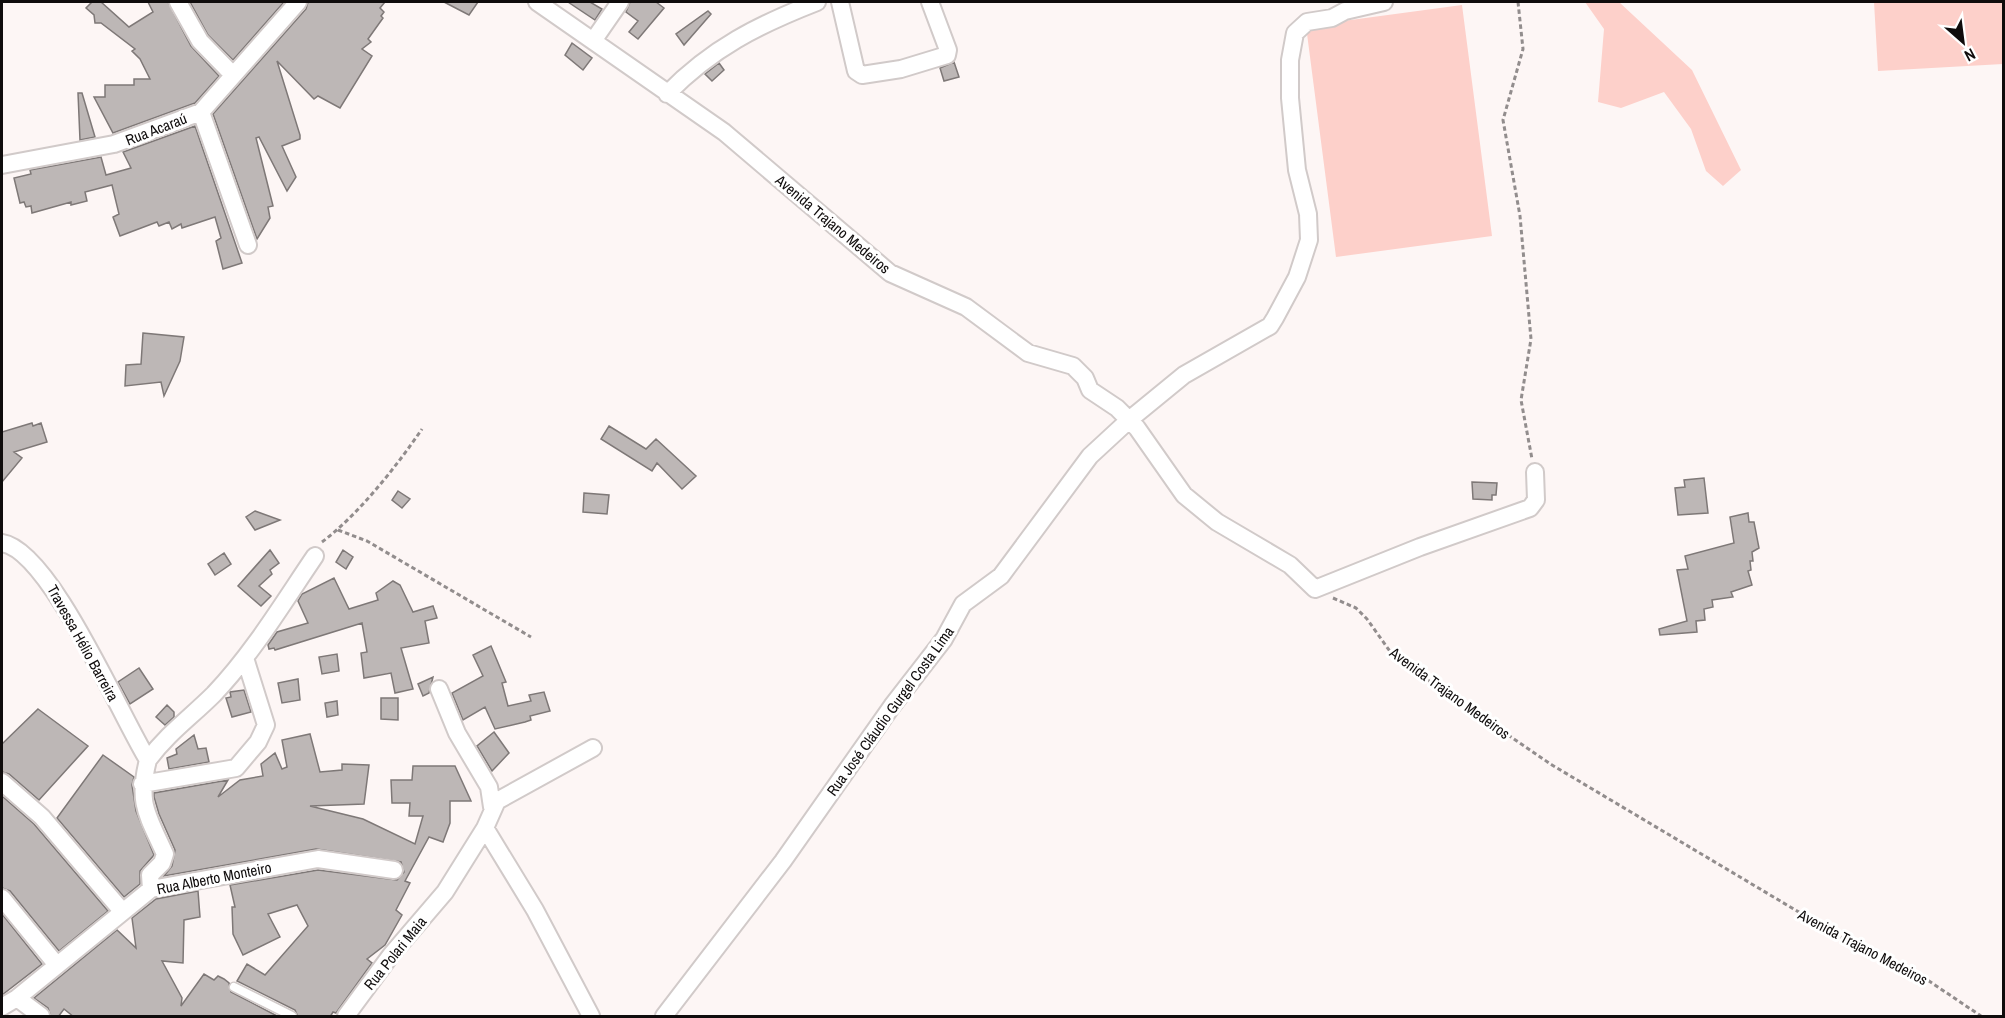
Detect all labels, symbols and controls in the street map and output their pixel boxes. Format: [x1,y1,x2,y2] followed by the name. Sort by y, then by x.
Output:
[1933,12,1993,72] north arrow
[1961,43,1979,67] text: N
[122,108,190,150] street label: Rua Acaraú
[770,169,895,278] street label: Avenida Trajano Medeiros
[42,581,124,705] street label: Travessa Hélio Barreira
[821,622,959,800] street label: Rua José Cláudio Gurgel Costa Lima
[1385,642,1514,744] street label: Avenida Trajano Medeiros
[155,857,273,899] street label: Rua Alberto Monteiro
[1794,903,1932,990] street label: Avenida Trajano Medeiros
[359,912,431,994] street label: Rua Polari Maia

